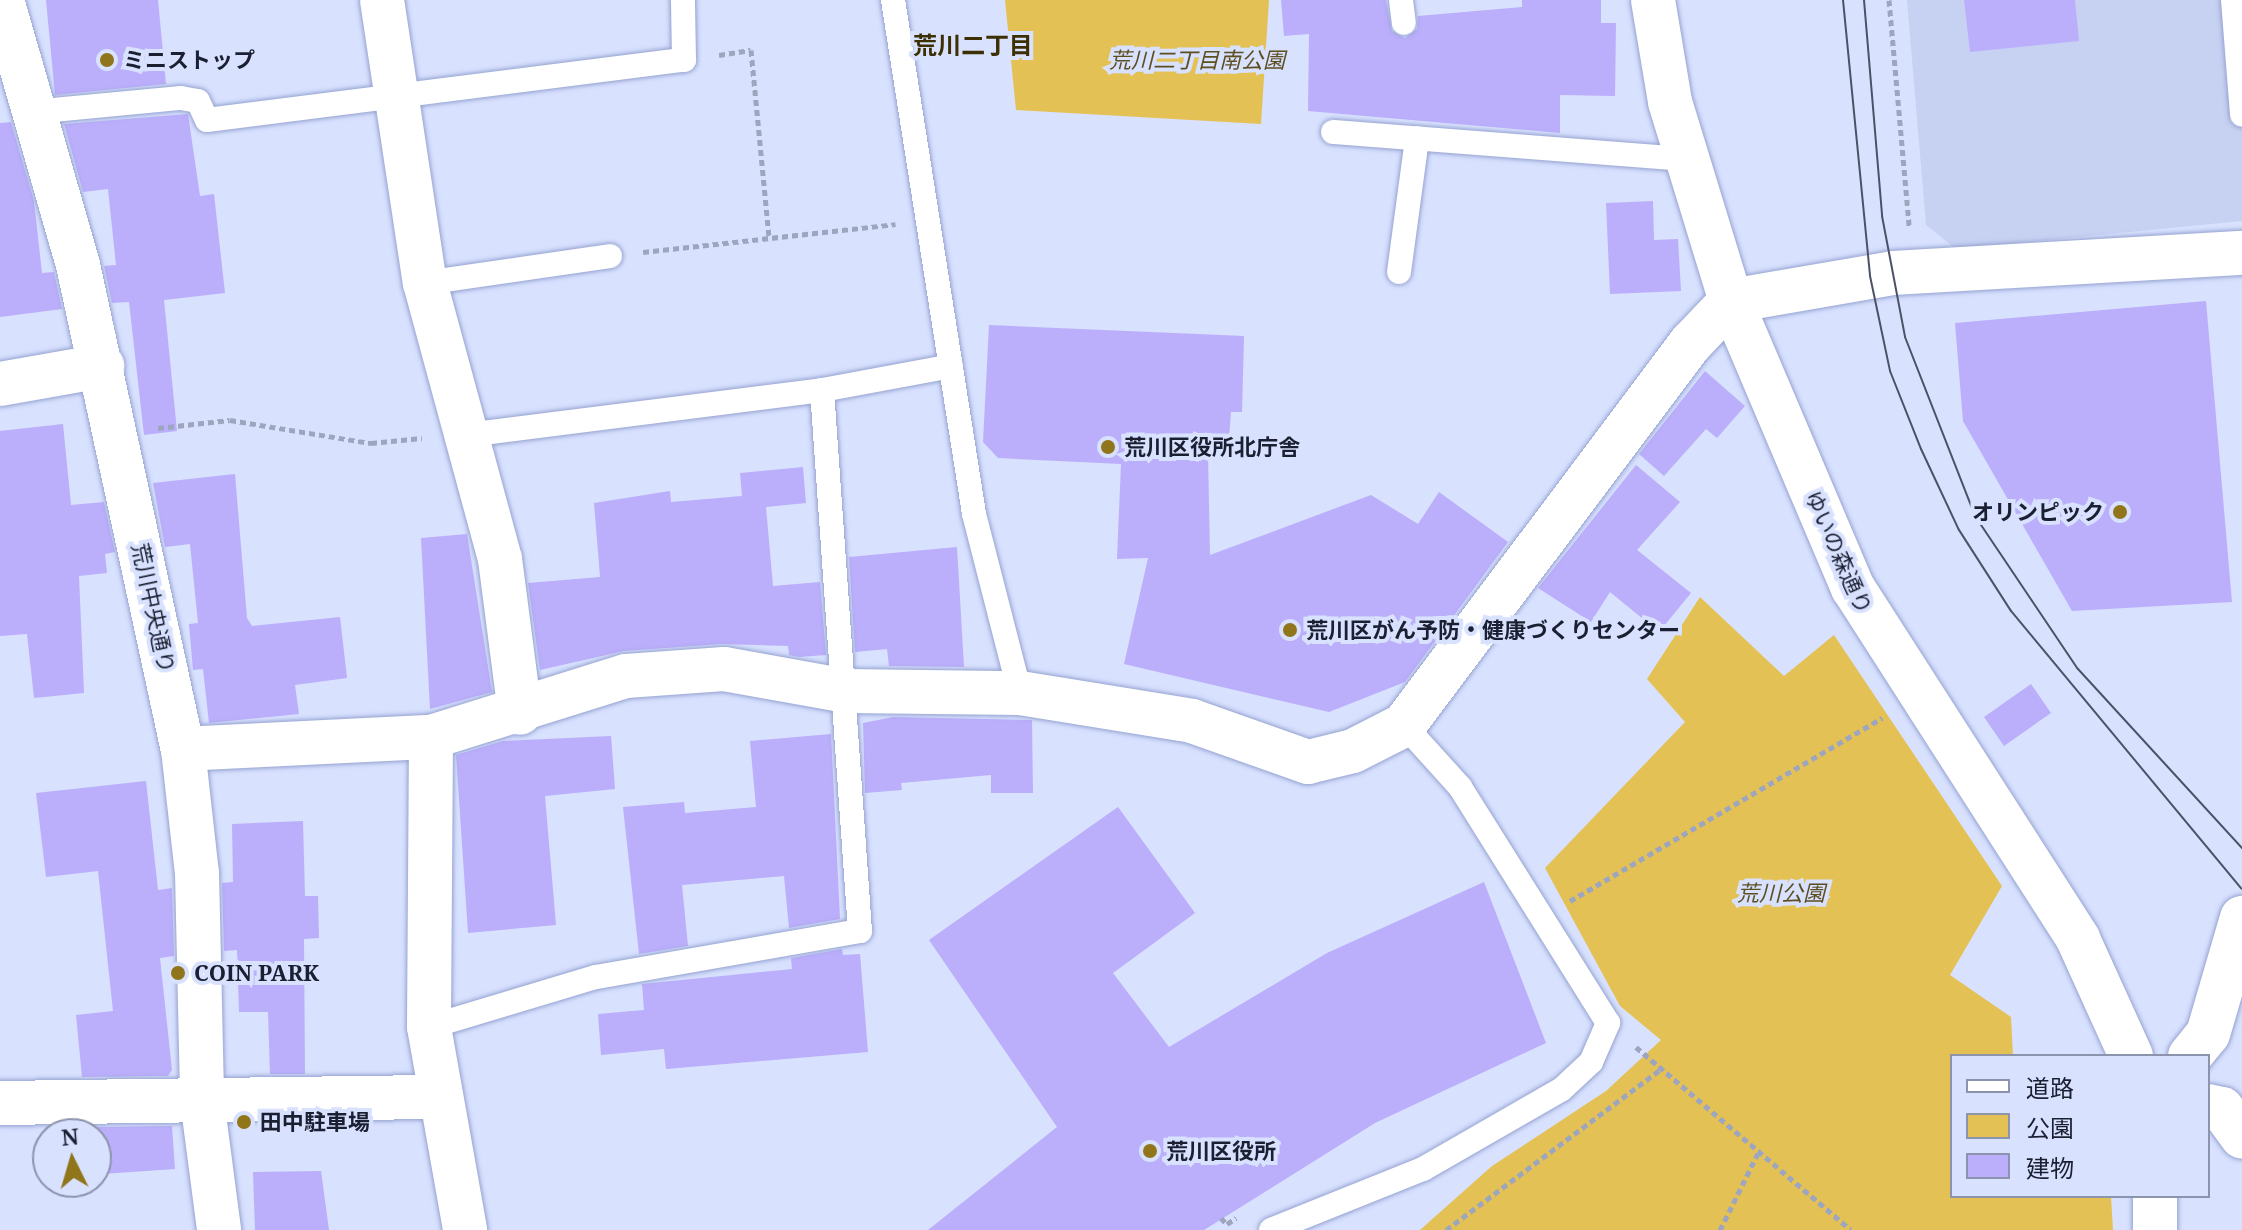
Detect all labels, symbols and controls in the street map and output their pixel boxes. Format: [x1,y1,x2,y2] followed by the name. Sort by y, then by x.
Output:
[913,31,1033,59] district label: 荒川二丁目
[123,47,255,73] place label: ミニストップ
[1109,47,1285,73] park label: 荒川二丁目南公園
[98,51,116,69] marker: ミニストップ
[1124,434,1300,460] place label: 荒川区役所北庁舎
[1099,438,1117,456] marker: 荒川区役所北庁舎
[1800,486,1878,618] street label: ゆいの森通り
[1972,499,2104,525] place label: オリンピック
[2111,503,2129,521] marker: オリンピック
[127,541,181,675] street label: 荒川中央通り
[1306,617,1680,643] place label: 荒川区がん予防・健康づくりセンター
[1281,621,1299,639] marker: 荒川区がん予防・健康づくりセンター
[1737,880,1825,906] park label: 荒川公園
[194,960,319,986] place label: COIN PARK
[169,964,187,982] marker: COIN PARK
[1950,1054,2210,1198] legend
[2026,1071,2074,1104] text: 道路
[260,1109,370,1135] place label: 田中駐車場
[2026,1111,2074,1144] text: 公園
[235,1113,253,1131] marker: 田中駐車場
[32,1118,112,1198] north arrow
[60,1120,80,1152] text: N
[1166,1138,1276,1164] place label: 荒川区役所
[1141,1142,1159,1160] marker: 荒川区役所
[2026,1151,2074,1184] text: 建物

